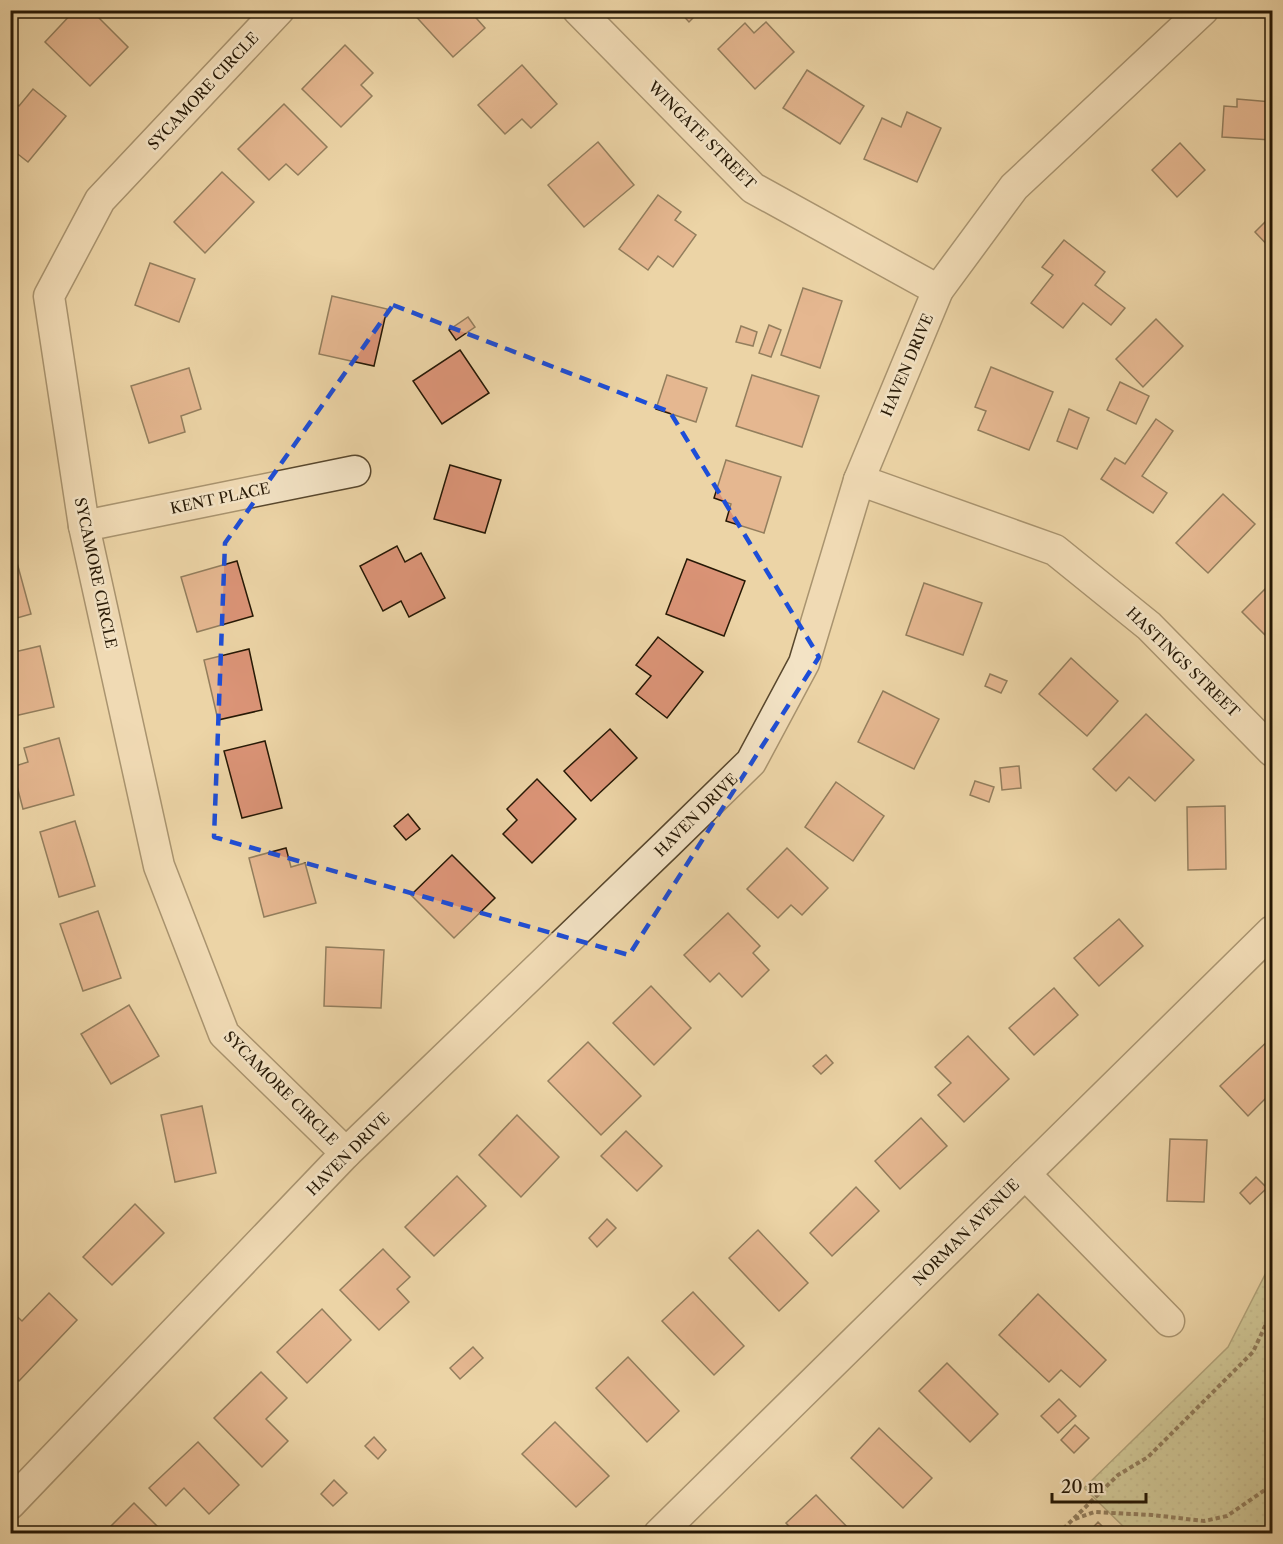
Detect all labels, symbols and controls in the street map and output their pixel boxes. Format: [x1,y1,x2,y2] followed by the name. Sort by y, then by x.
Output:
[144,28,262,154] street label: SYCAMORE CIRCLE
[643,76,760,193] street label: WINGATE STREET
[877,311,937,419] street label: HAVEN DRIVE
[168,478,272,518] street label: KENT PLACE
[71,496,121,650] street label: SYCAMORE CIRCLE
[1122,603,1244,722] street label: HASTINGS STREET
[650,769,742,861] street label: HAVEN DRIVE
[220,1027,342,1149] street label: SYCAMORE CIRCLE
[302,1108,394,1200] street label: HAVEN DRIVE
[909,1175,1023,1289] street label: NORMAN AVENUE
[1052,1466,1146,1504] scale bar
[1061,1476,1105,1498] text: 20 m

